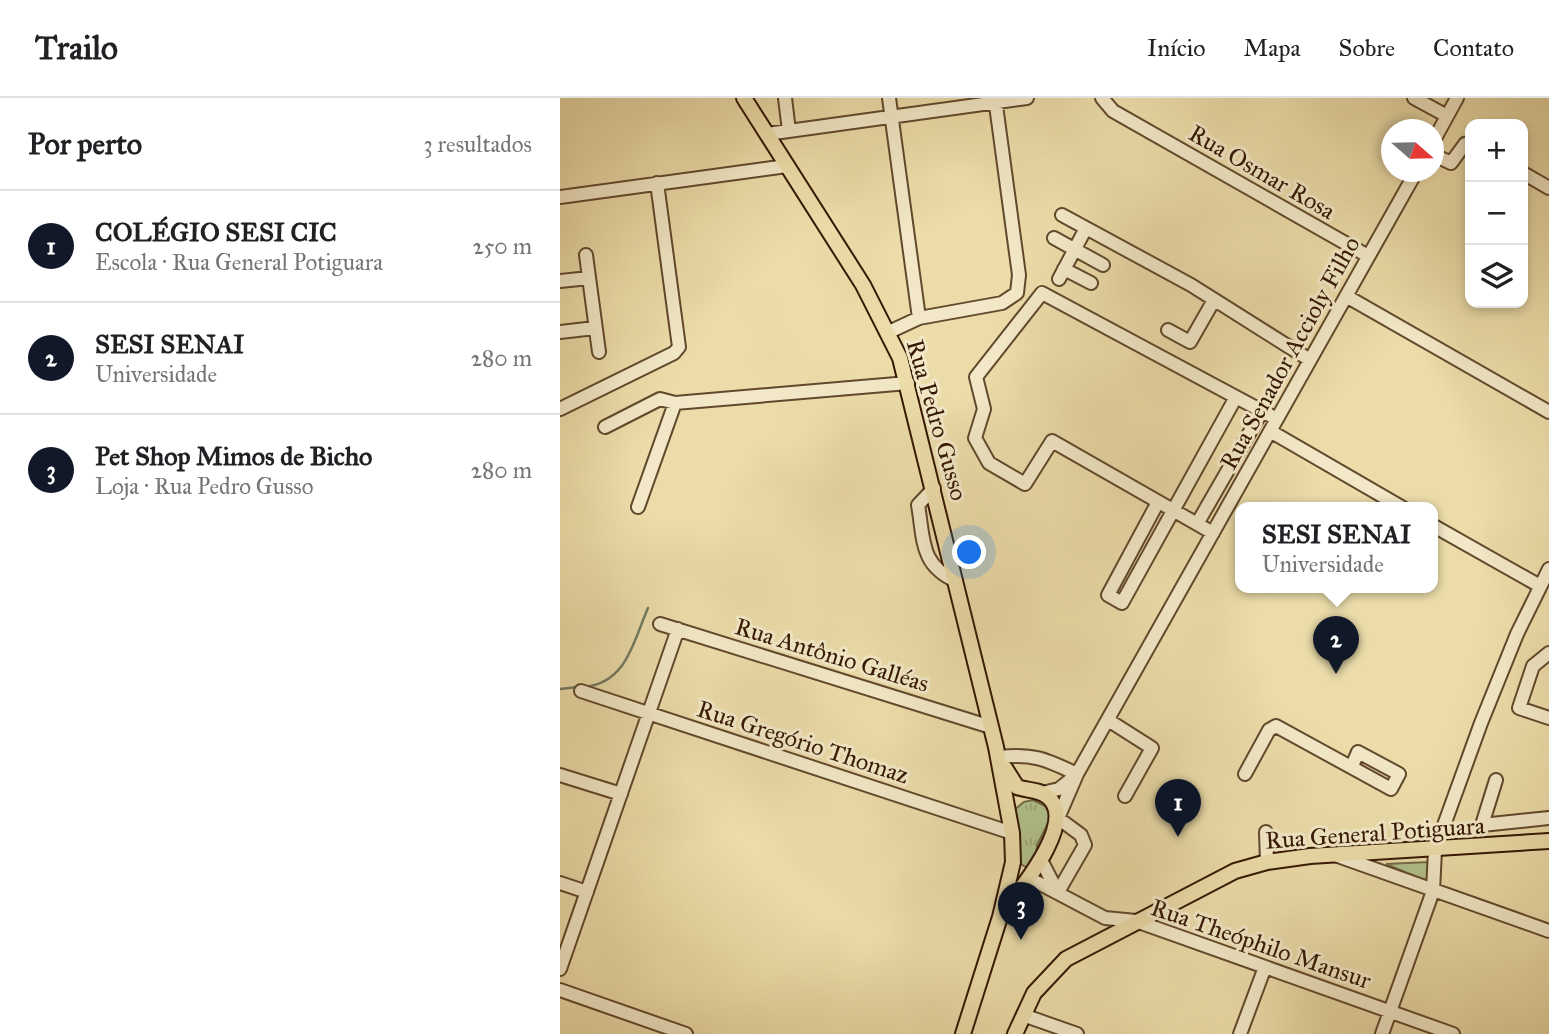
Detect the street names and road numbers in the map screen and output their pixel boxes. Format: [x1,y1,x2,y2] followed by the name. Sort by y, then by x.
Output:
[1183,118,1341,226] street label: Rua Osmar Rosa
[1213,231,1367,475] street label: Rua Senador Accioly Filho
[900,336,974,504] street label: Rua Pedro Gusso
[732,611,932,699] street label: Rua Antônio Galléas
[693,694,913,790] street label: Rua Gregório Thomaz
[1264,810,1487,856] street label: Rua General Potiguara
[1147,892,1375,996] street label: Rua Theóphilo Mansur

